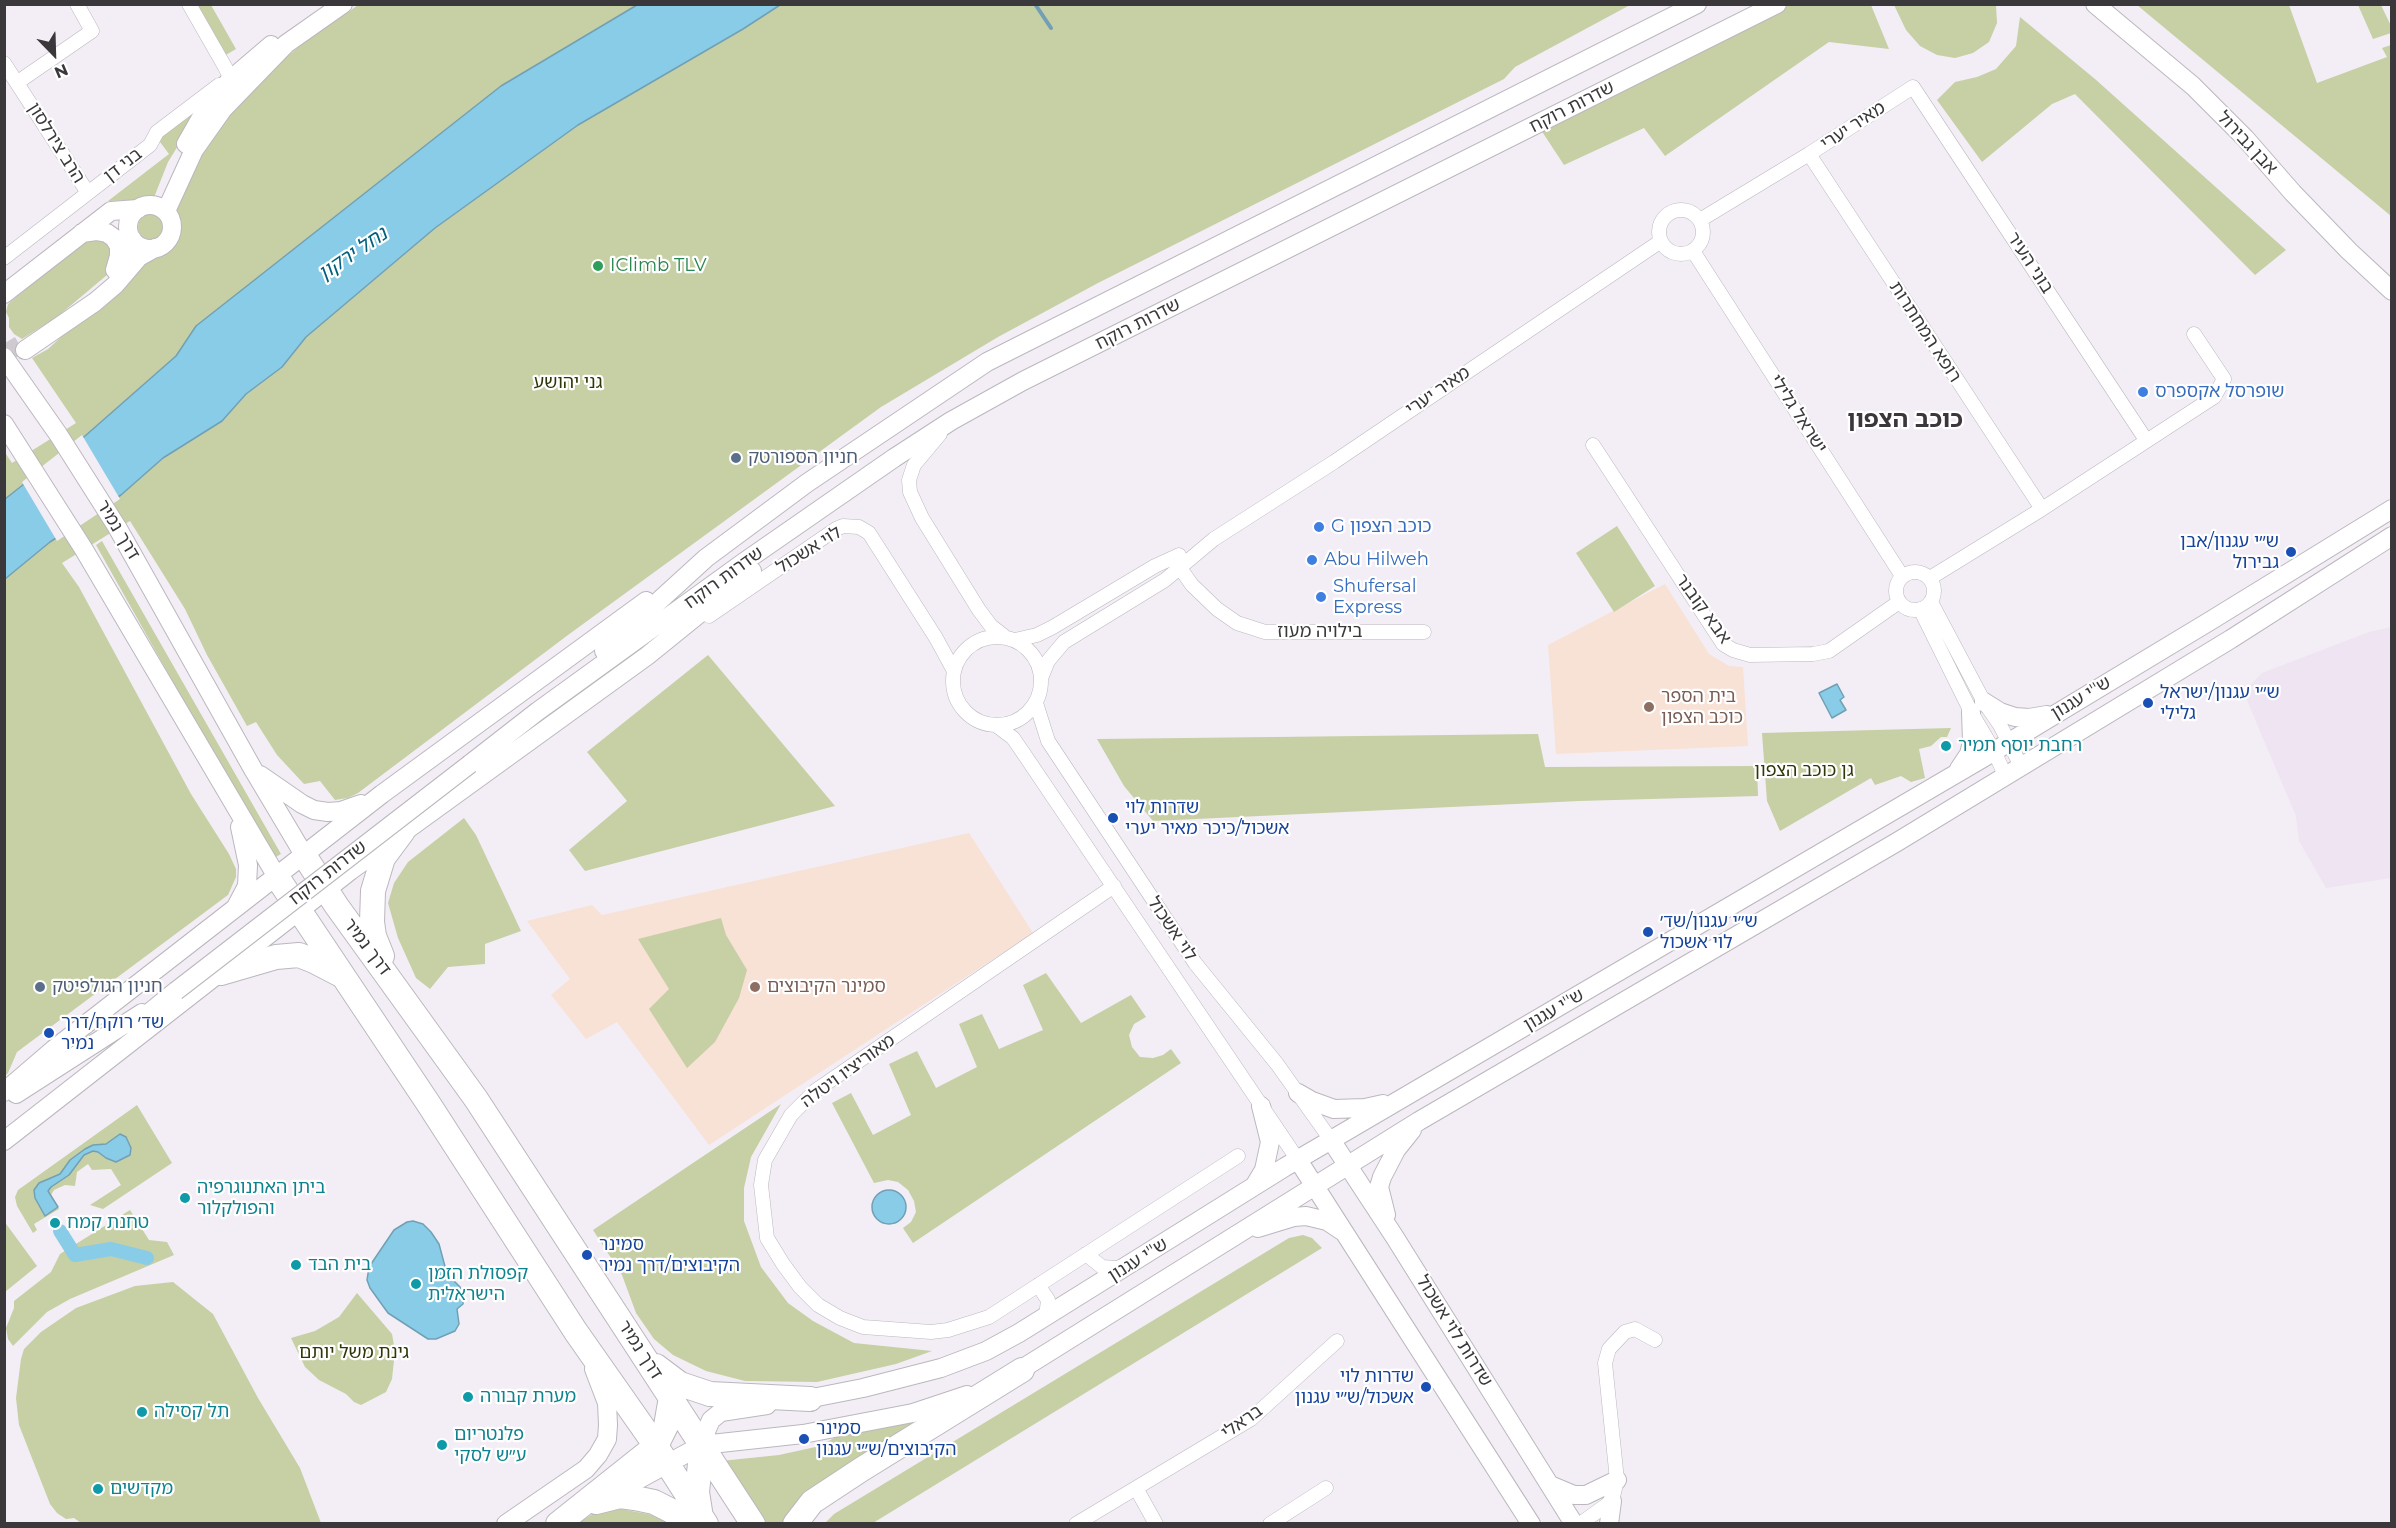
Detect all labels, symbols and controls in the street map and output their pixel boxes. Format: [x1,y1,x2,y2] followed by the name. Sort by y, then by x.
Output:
[24,24,84,84] north arrow
[52,60,71,82] text: N
[1526,76,1618,138] street label: שדרות רוקח
[1817,97,1889,155] street label: מאיר יערי
[23,99,89,187] street label: הרב צירלסון
[2212,107,2282,179] street label: אבן גבירול
[100,143,146,187] street label: בני דן
[314,222,392,286] water label: נחל ירקון
[2002,228,2058,298] street label: בוני העיר
[610,255,706,277] place label: IClimb TLV
[591,259,605,273] marker: IClimb TLV
[1884,277,1966,387] street label: רופא המחתרות
[1092,293,1184,355] street label: שדרות רוקח
[1402,362,1474,420] street label: מאיר יערי
[1765,371,1831,457] street label: ישראל גלילי
[534,372,602,394] park label: גני יהושע
[2155,381,2284,403] place label: שופרסל אקספרס
[2136,385,2150,399] marker: שופרסל אקספרס
[1847,406,1963,434] district label: כוכב הצפון
[748,447,858,469] place label: חניון הספורטק
[729,451,743,465] marker: חניון הספורטק
[92,496,144,564] street label: דרך נמיר
[1331,516,1432,538] place label: G כוכב הצפון
[1312,520,1326,534] marker: G כוכב הצפון
[772,522,846,578] street label: לוי אשכול
[2180,531,2279,574] place label: ש״י עגנון/אבן גבירול
[680,542,768,614] street label: שדרות רוקח
[2284,545,2298,559] marker: ש״י עגנון/אבן גבירול
[1324,549,1429,571] place label: Abu Hilweh
[1305,553,1319,567] marker: Abu Hilweh
[1670,570,1736,648] street label: אבא קובנר
[1333,576,1417,618] place label: Shufersal Express
[1314,590,1328,604] marker: Shufersal Express
[1277,621,1363,643] street label: בילויה מעוז
[2047,672,2115,724] street label: ש''י עגנון
[2160,682,2280,724] place label: ש״י עגנון/ישראל גלילי
[1661,686,1743,728] place label: בית הספר כוכב הצפון
[2141,696,2155,710] marker: ש״י עגנון/ישראל גלילי
[1642,700,1656,714] marker: בית הספר כוכב הצפון
[1958,735,2082,757] place label: רחבת יוסף תמיר
[1939,739,1953,753] marker: רחבת יוסף תמיר
[1754,760,1854,782] park label: גן כוכב הצפון
[1125,797,1289,840] place label: שדרות לוי אשכול/כיכר מאיר יערי
[1106,811,1120,825] marker: שדרות לוי אשכול/כיכר מאיר יערי
[285,836,371,910] street label: שדרות רוקח
[1143,893,1201,965] street label: לוי אשכול
[1660,911,1758,954] place label: ש״י עגנון/שד׳ לוי אשכול
[339,914,395,980] street label: דרך נמיר
[1641,925,1655,939] marker: ש״י עגנון/שד׳ לוי אשכול
[52,976,163,998] place label: חניון הגולפיטק
[767,976,886,998] place label: סמינר הקיבוצים
[33,980,47,994] marker: חניון הגולפיטק
[748,980,762,994] marker: סמינר הקיבוצים
[1520,984,1588,1036] street label: ש''י עגנון
[61,1012,164,1054] place label: שד׳ רוקח/דרך נמיר
[42,1026,56,1040] marker: שד׳ רוקח/דרך נמיר
[797,1030,899,1112] street label: מאוריציו ויטלה
[197,1177,325,1220] place label: ביתן האתנוגרפיה והפולקלור
[178,1191,192,1205] marker: ביתן האתנוגרפיה והפולקלור
[67,1212,149,1234] place label: טחנת קמח
[48,1216,62,1230] marker: טחנת קמח
[1104,1233,1172,1287] street label: ש''י עגנון
[599,1234,740,1276] place label: סמינר הקיבוצים/דרך נמיר
[580,1248,594,1262] marker: סמינר הקיבוצים/דרך נמיר
[308,1254,371,1276] place label: בית הבד
[289,1258,303,1272] marker: בית הבד
[428,1263,528,1306] place label: קפסולת הזמן הישראלית
[1411,1272,1497,1390] street label: שדרות לוי אשכול
[409,1277,423,1291] marker: קפסולת הזמן הישראלית
[613,1317,667,1383] street label: דרך נמיר
[299,1342,409,1364] park label: גינת משל יותם
[1295,1366,1414,1408] place label: שדרות לוי אשכול/ש״י עגנון
[1419,1380,1433,1394] marker: שדרות לוי אשכול/ש״י עגנון
[480,1386,576,1408] place label: מערת קבורה
[461,1390,475,1404] marker: מערת קבורה
[1217,1400,1267,1444] street label: בראלי
[154,1401,229,1423] place label: תל קסילה
[135,1405,149,1419] marker: תל קסילה
[816,1418,957,1460] place label: סמינר הקיבוצים/ש״י עגנון
[454,1424,526,1466] place label: פלנטריום ע״ש לסקי
[797,1432,811,1446] marker: סמינר הקיבוצים/ש״י עגנון
[435,1438,449,1452] marker: פלנטריום ע״ש לסקי
[110,1478,173,1500] place label: מקדשים
[91,1482,105,1496] marker: מקדשים

